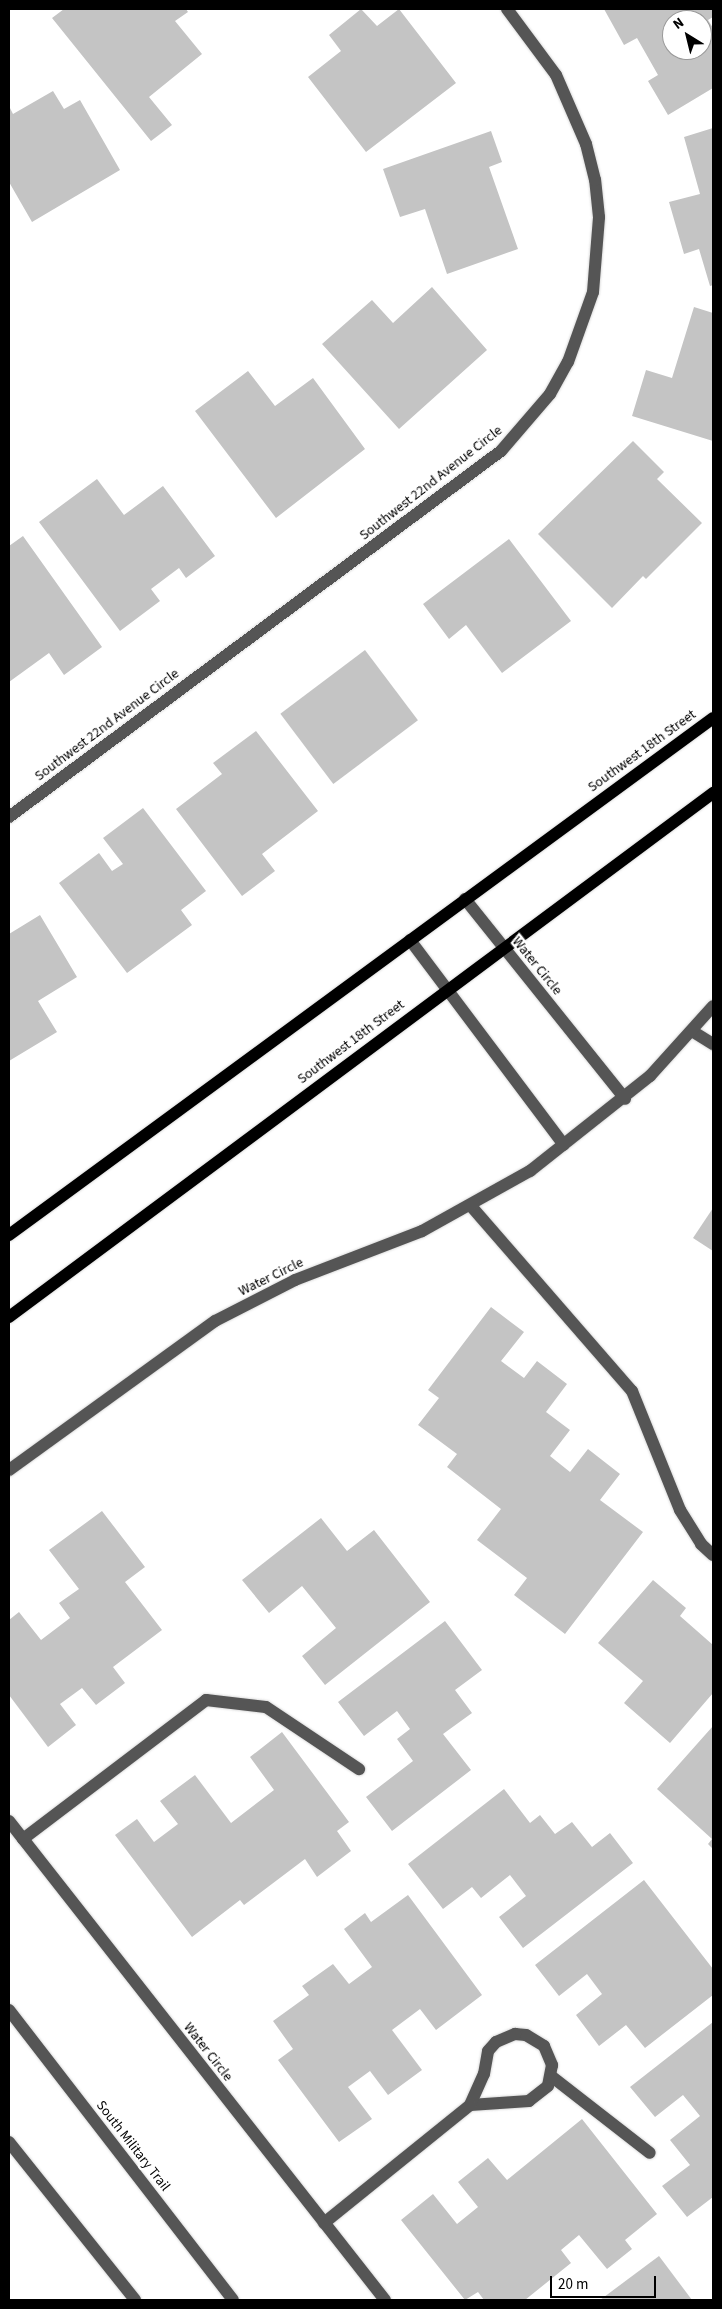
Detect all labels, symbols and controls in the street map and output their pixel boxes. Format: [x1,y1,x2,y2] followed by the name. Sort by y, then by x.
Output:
[662,10,712,60] north arrow
[669,13,688,35] text: N
[356,422,506,544] street label: Southwest 22nd Avenue Circle
[32,665,182,785] street label: Southwest 22nd Avenue Circle
[585,706,699,796] street label: Southwest 18th Street
[508,934,566,998] street label: Water Circle
[294,996,408,1088] street label: Southwest 18th Street
[236,1254,306,1300] street label: Water Circle
[180,2019,236,2085] street label: Water Circle
[93,2098,173,2194] street label: South Military Trail
[552,2266,658,2298] scale bar
[558,2274,588,2295] text: 20 m

